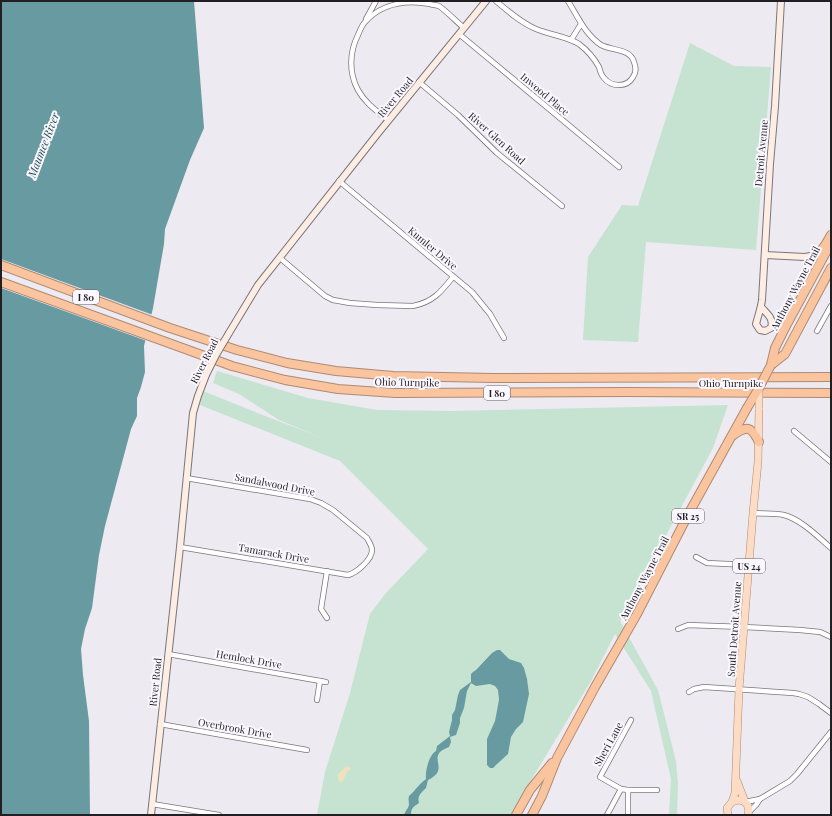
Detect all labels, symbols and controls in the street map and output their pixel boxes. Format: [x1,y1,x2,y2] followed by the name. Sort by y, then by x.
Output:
[518,69,572,119] street label: Inwood Place
[374,74,416,120] street label: River Road
[466,109,529,167] street label: River Glen Road
[23,110,62,180] water label: Maumee River
[751,119,771,187] street label: Detroit Avenue
[405,223,461,273] street label: Kumler Drive
[766,243,823,333] street label: Anthony Wayne Trail
[73,290,99,304] road number: I 80
[187,336,221,386] street label: River Road
[375,374,439,390] street label: Ohio Turnpike
[699,376,763,390] street label: Ohio Turnpike
[484,386,510,400] road number: I 80
[234,469,316,499] street label: Sandalwood Drive
[672,509,704,523] road number: SR 25
[615,533,672,623] street label: Anthony Wayne Trail
[238,540,310,566] street label: Tamarack Drive
[733,559,765,573] road number: US 24
[724,581,744,677] street label: South Detroit Avenue
[215,646,283,672] street label: Hemlock Drive
[145,657,165,707] street label: River Road
[197,715,273,741] street label: Overbrook Drive
[590,720,626,768] street label: Sheri Lane

